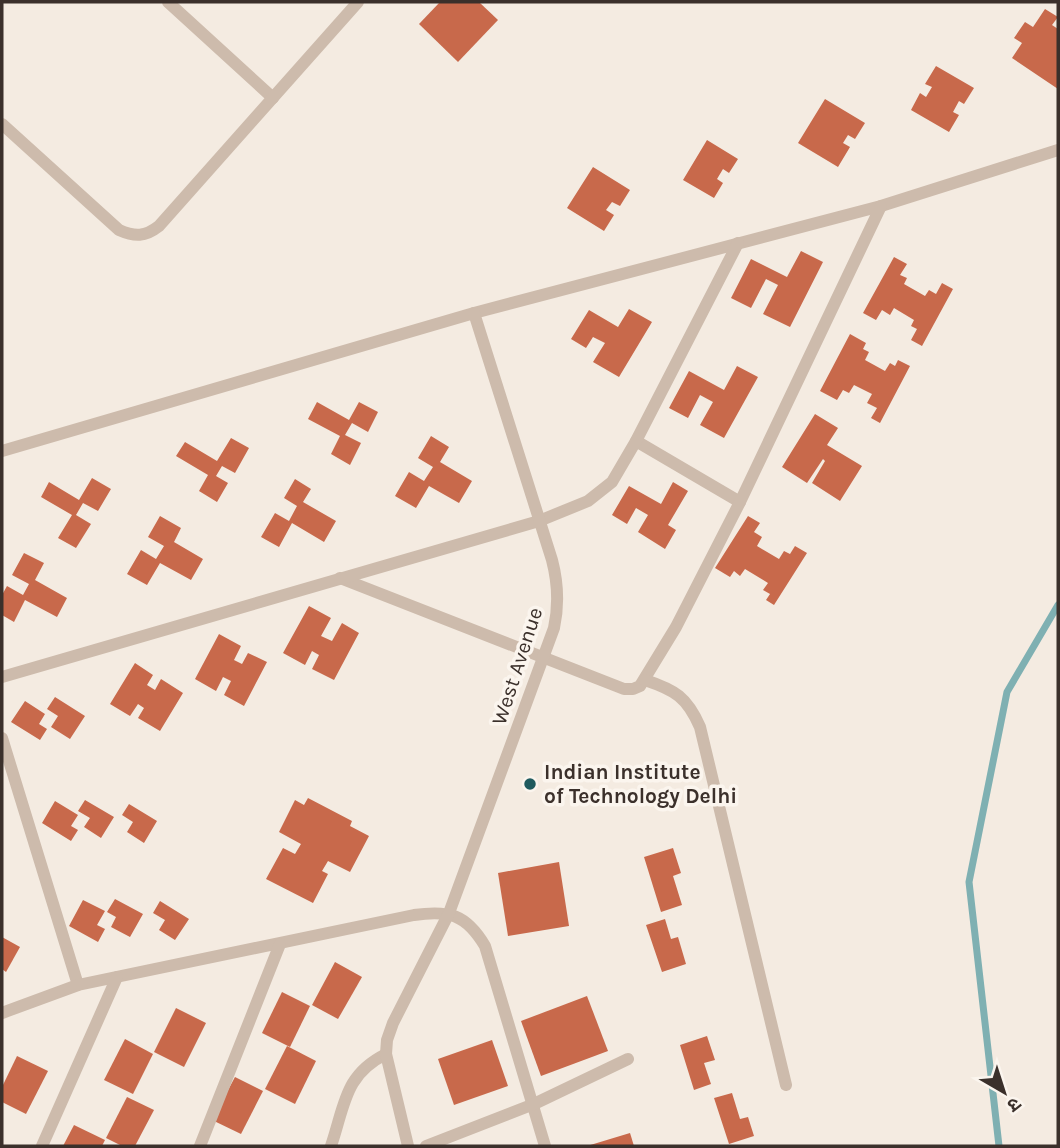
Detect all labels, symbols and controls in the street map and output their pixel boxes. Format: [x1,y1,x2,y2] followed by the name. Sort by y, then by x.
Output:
[487,604,547,728] street label: West Avenue
[544,760,737,808] place label: Indian Institute of Technology Delhi
[522,776,538,792] marker: Indian Institute of Technology Delhi
[969,1057,1039,1127] north arrow
[1002,1092,1025,1117] text: उ

